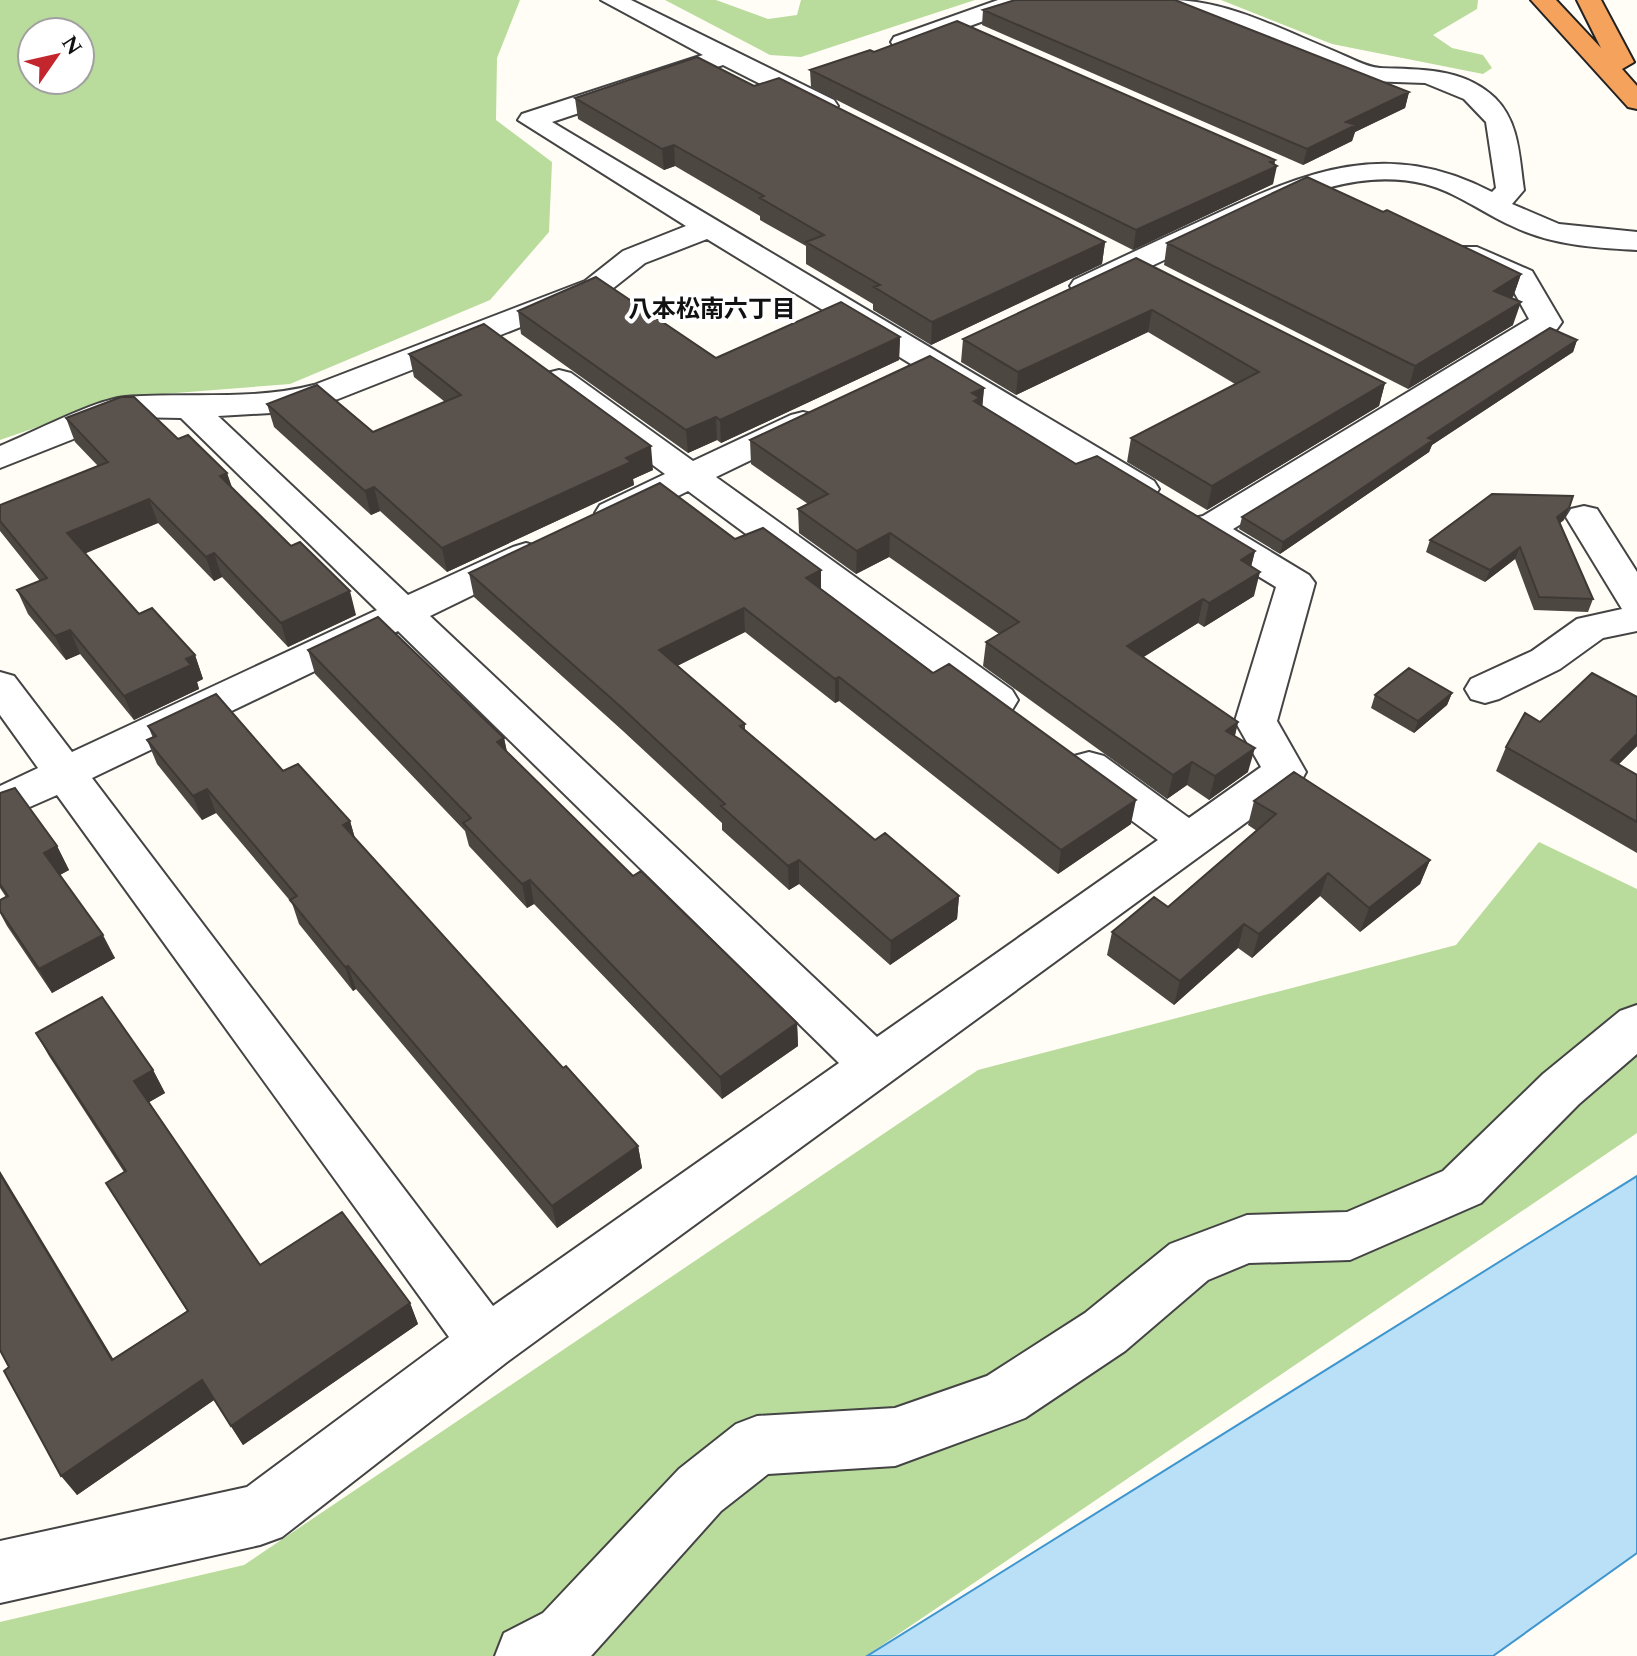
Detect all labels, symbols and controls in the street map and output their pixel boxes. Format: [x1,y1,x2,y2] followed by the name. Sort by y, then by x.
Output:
[16,16,96,96] north arrow
[53,29,90,62] text: N
[628,292,796,328] district label: 八本松南六丁目

